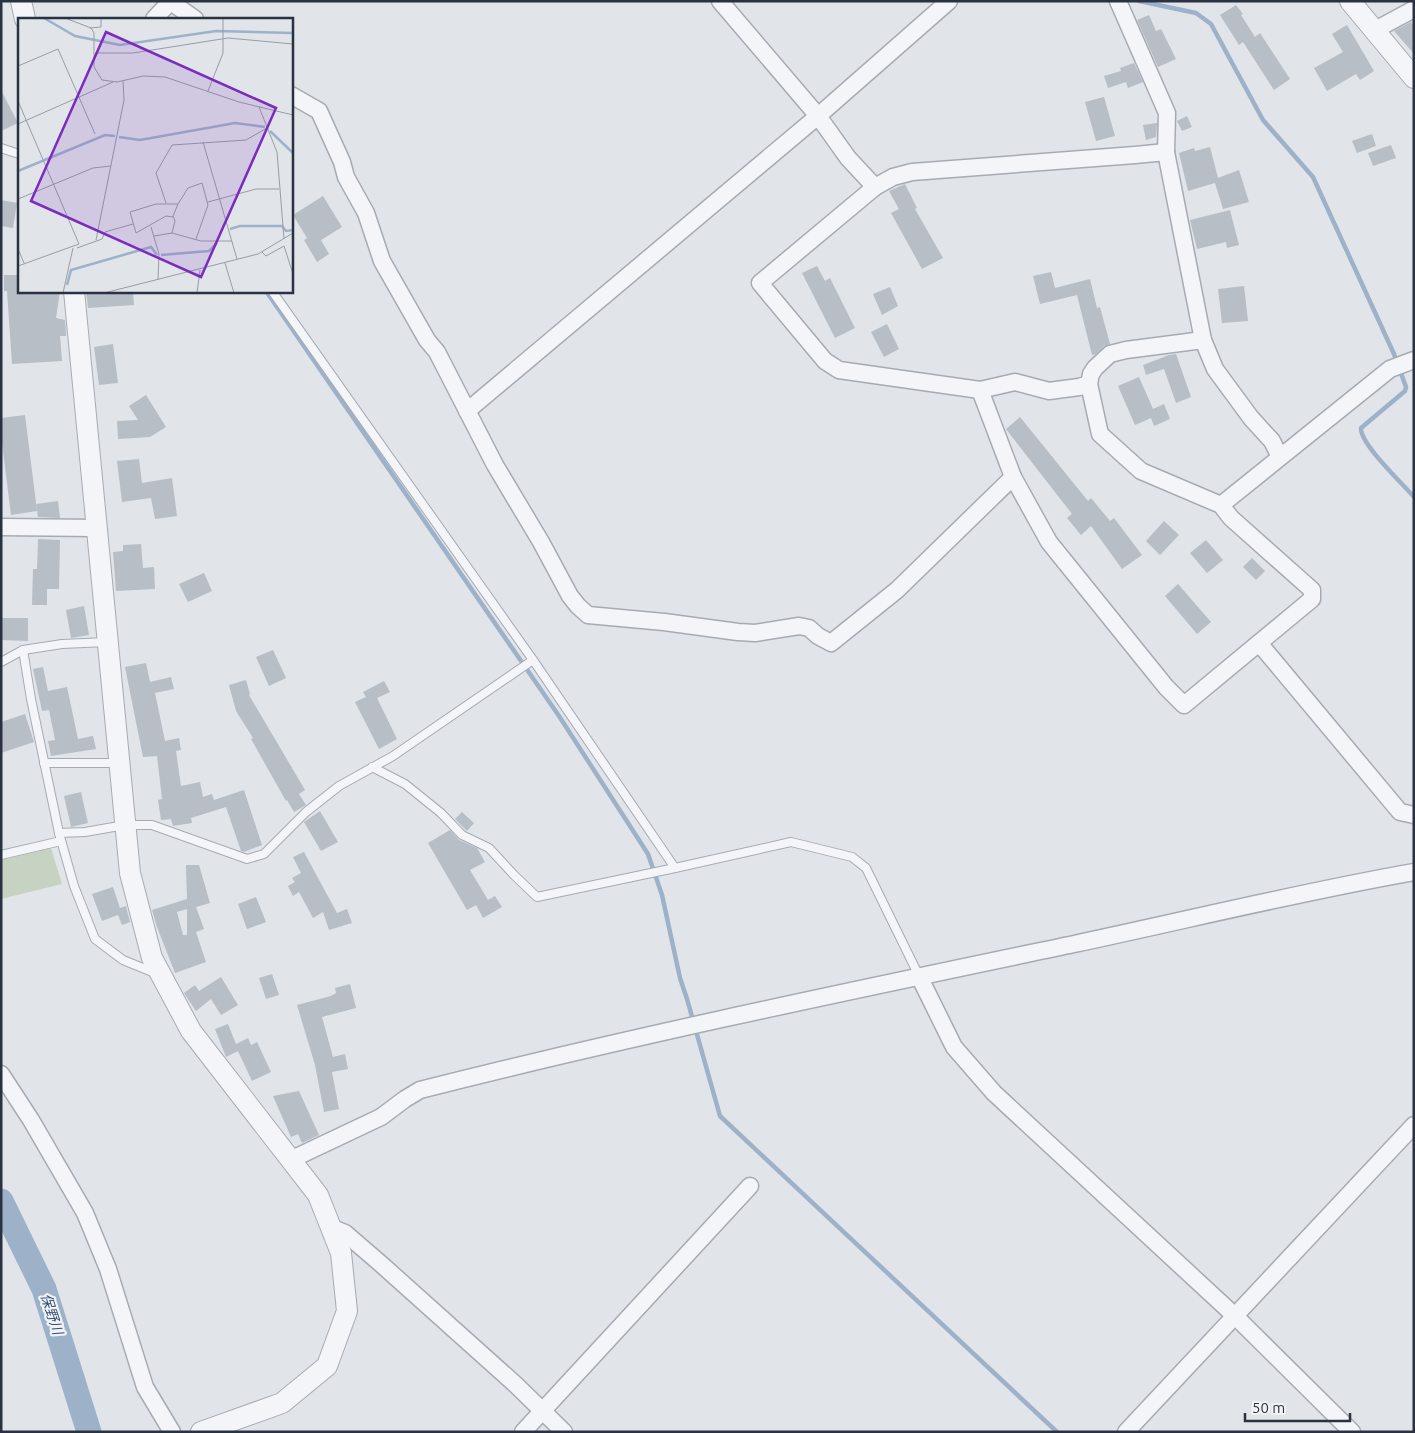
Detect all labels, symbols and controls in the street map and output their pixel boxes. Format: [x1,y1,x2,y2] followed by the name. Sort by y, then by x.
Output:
[18,18,292,292] inset map
[38,1292,67,1338] water label: 保野川
[1245,1390,1350,1422] scale bar
[1252,1399,1285,1416] text: 50 m

